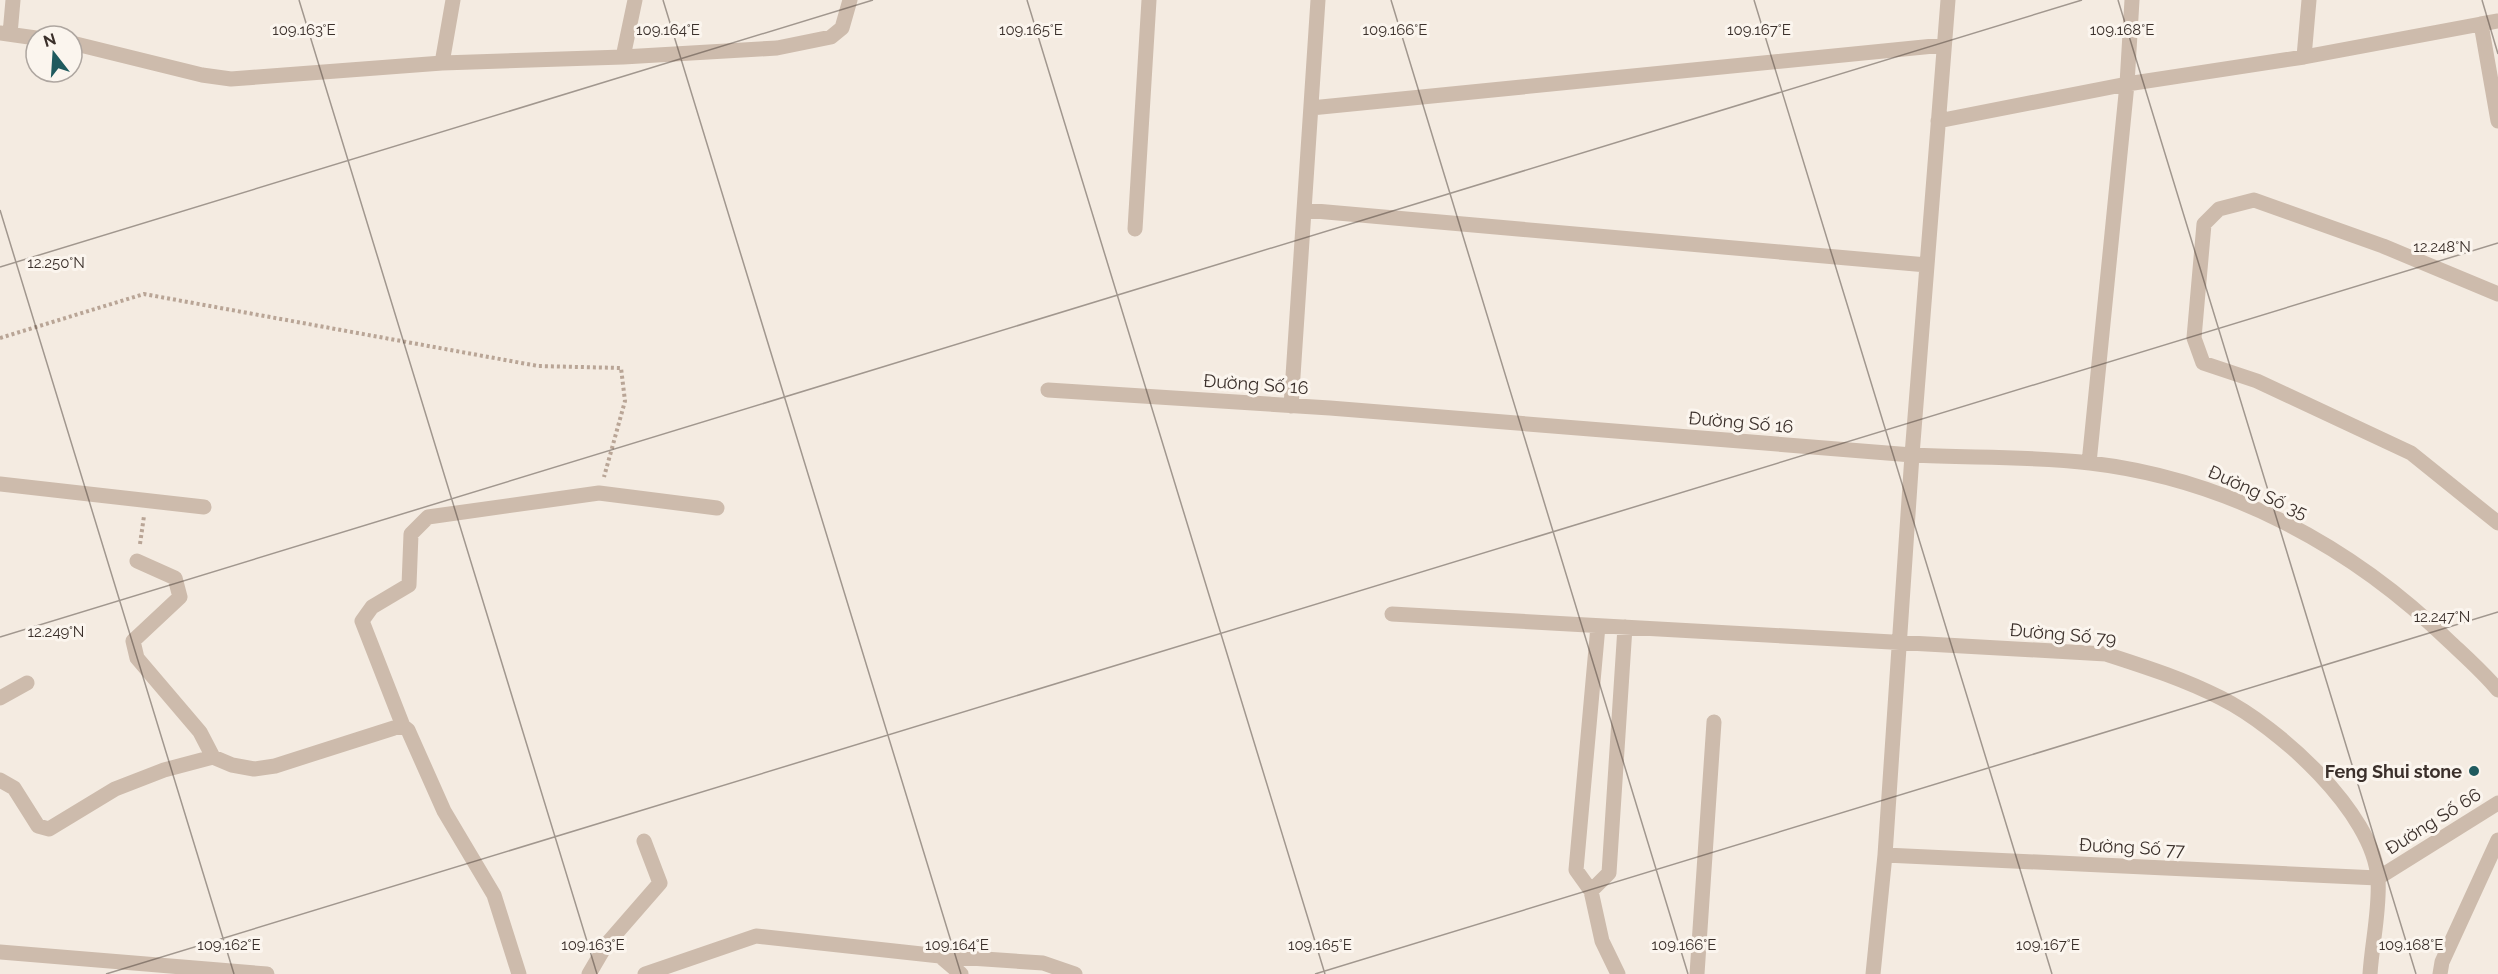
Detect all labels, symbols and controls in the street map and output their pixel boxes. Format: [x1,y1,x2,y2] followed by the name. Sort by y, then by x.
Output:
[272,21,336,39] text: 109.163°E
[636,21,700,39] text: 109.164°E
[999,21,1063,39] text: 109.165°E
[1363,21,1427,39] text: 109.166°E
[1727,21,1791,39] text: 109.167°E
[2090,21,2154,39] text: 109.168°E
[24,24,84,84] north arrow
[41,29,58,51] text: N
[2413,238,2471,256] text: 12.248°N
[27,254,85,272] text: 12.250°N
[1203,370,1309,398] street label: Đường Số 16
[1688,407,1795,437] street label: Đường Số 16
[2205,461,2311,523] street label: Đường Số 35
[2414,608,2470,626] text: 12.247°N
[2009,619,2117,649] street label: Đường Số 79
[28,623,84,641] text: 12.249°N
[2325,761,2462,782] place label: Feng Shui stone
[2467,764,2481,778] marker: Feng Shui stone
[2381,783,2485,859] street label: Đường Số 66
[2078,834,2186,860] street label: Đường Số 77
[197,936,261,954] text: 109.162°E
[561,936,625,954] text: 109.163°E
[925,936,989,954] text: 109.164°E
[1288,936,1352,954] text: 109.165°E
[1652,936,1716,954] text: 109.166°E
[2016,936,2080,954] text: 109.167°E
[2379,936,2443,954] text: 109.168°E

